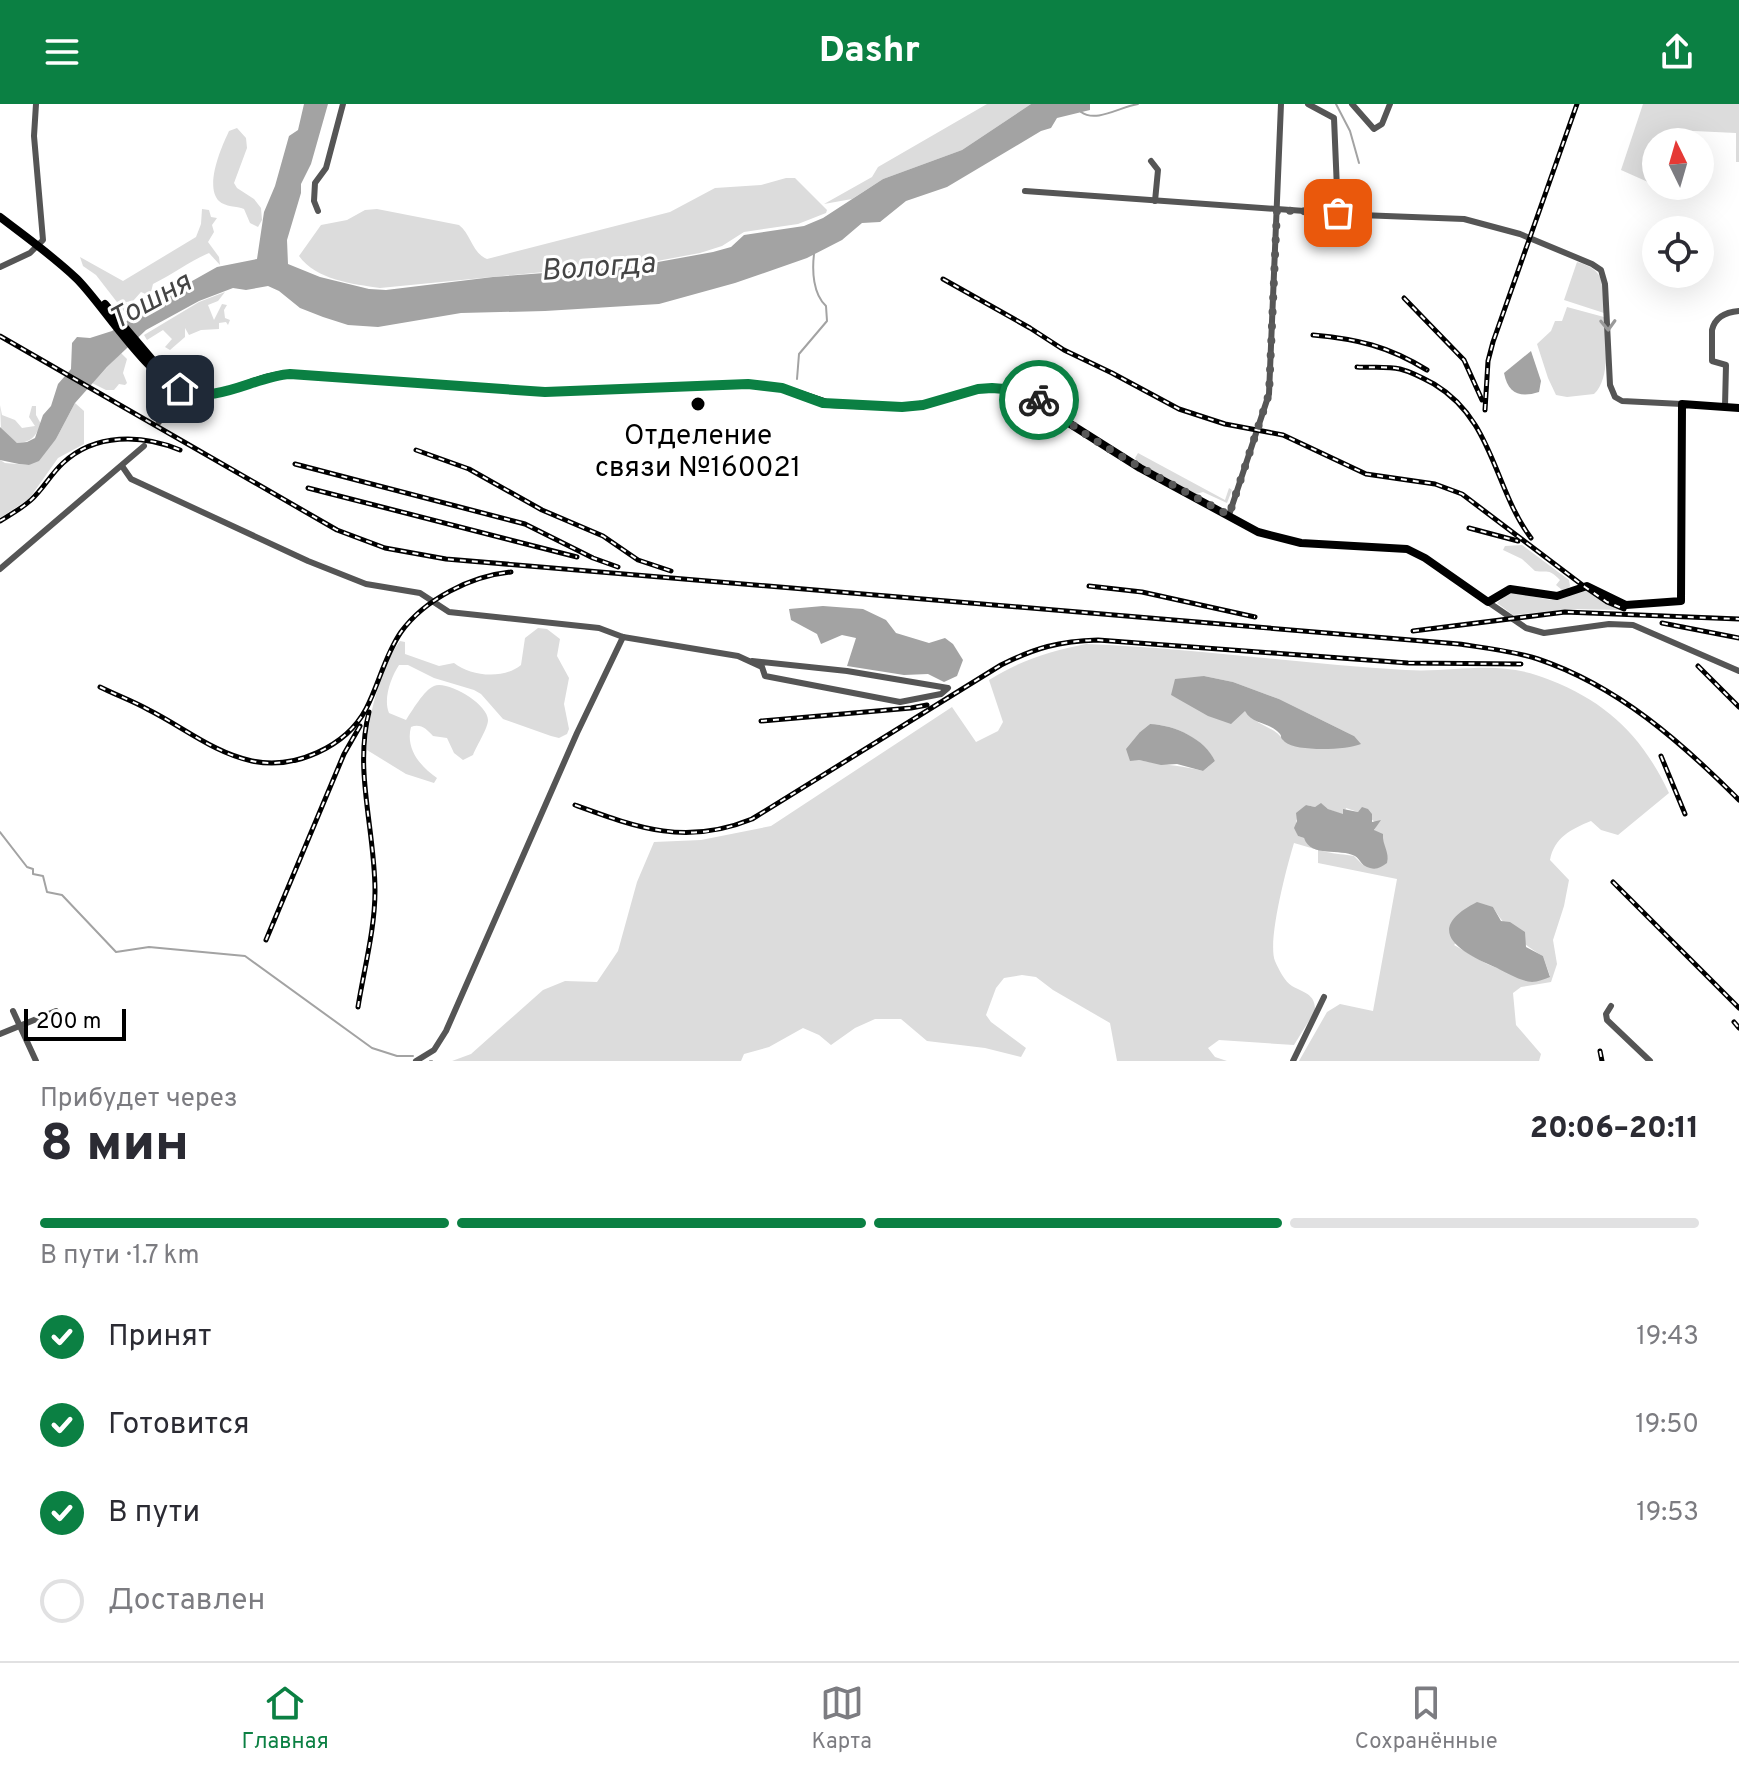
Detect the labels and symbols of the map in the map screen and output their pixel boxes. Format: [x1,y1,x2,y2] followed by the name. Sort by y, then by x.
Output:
[1642,128,1714,200] north arrow
[1304,179,1372,247] pin
[540,246,657,291] water label: Вологда
[104,264,199,340] water label: Тошня
[1599,319,1616,332] one-way arrow
[146,355,214,423] pin
[999,360,1079,440] courier
[689,395,707,413] marker: Отделение связи №160021
[595,419,801,487] place label: Отделение связи №160021
[24,1005,126,1041] scale bar

